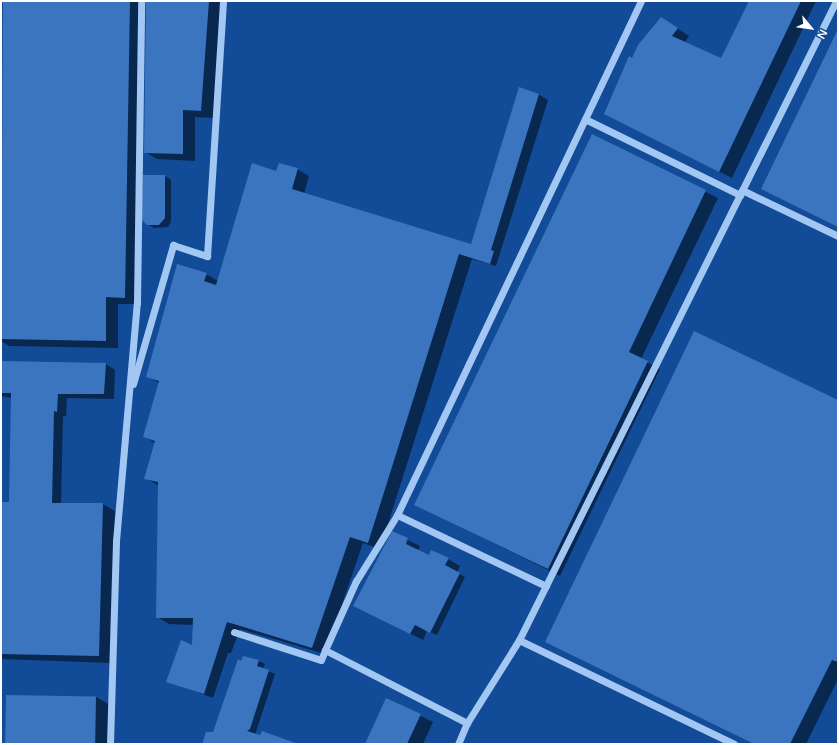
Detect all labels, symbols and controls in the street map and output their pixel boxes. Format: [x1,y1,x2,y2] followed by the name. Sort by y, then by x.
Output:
[791,8,831,48] north arrow
[814,27,830,41] text: N

